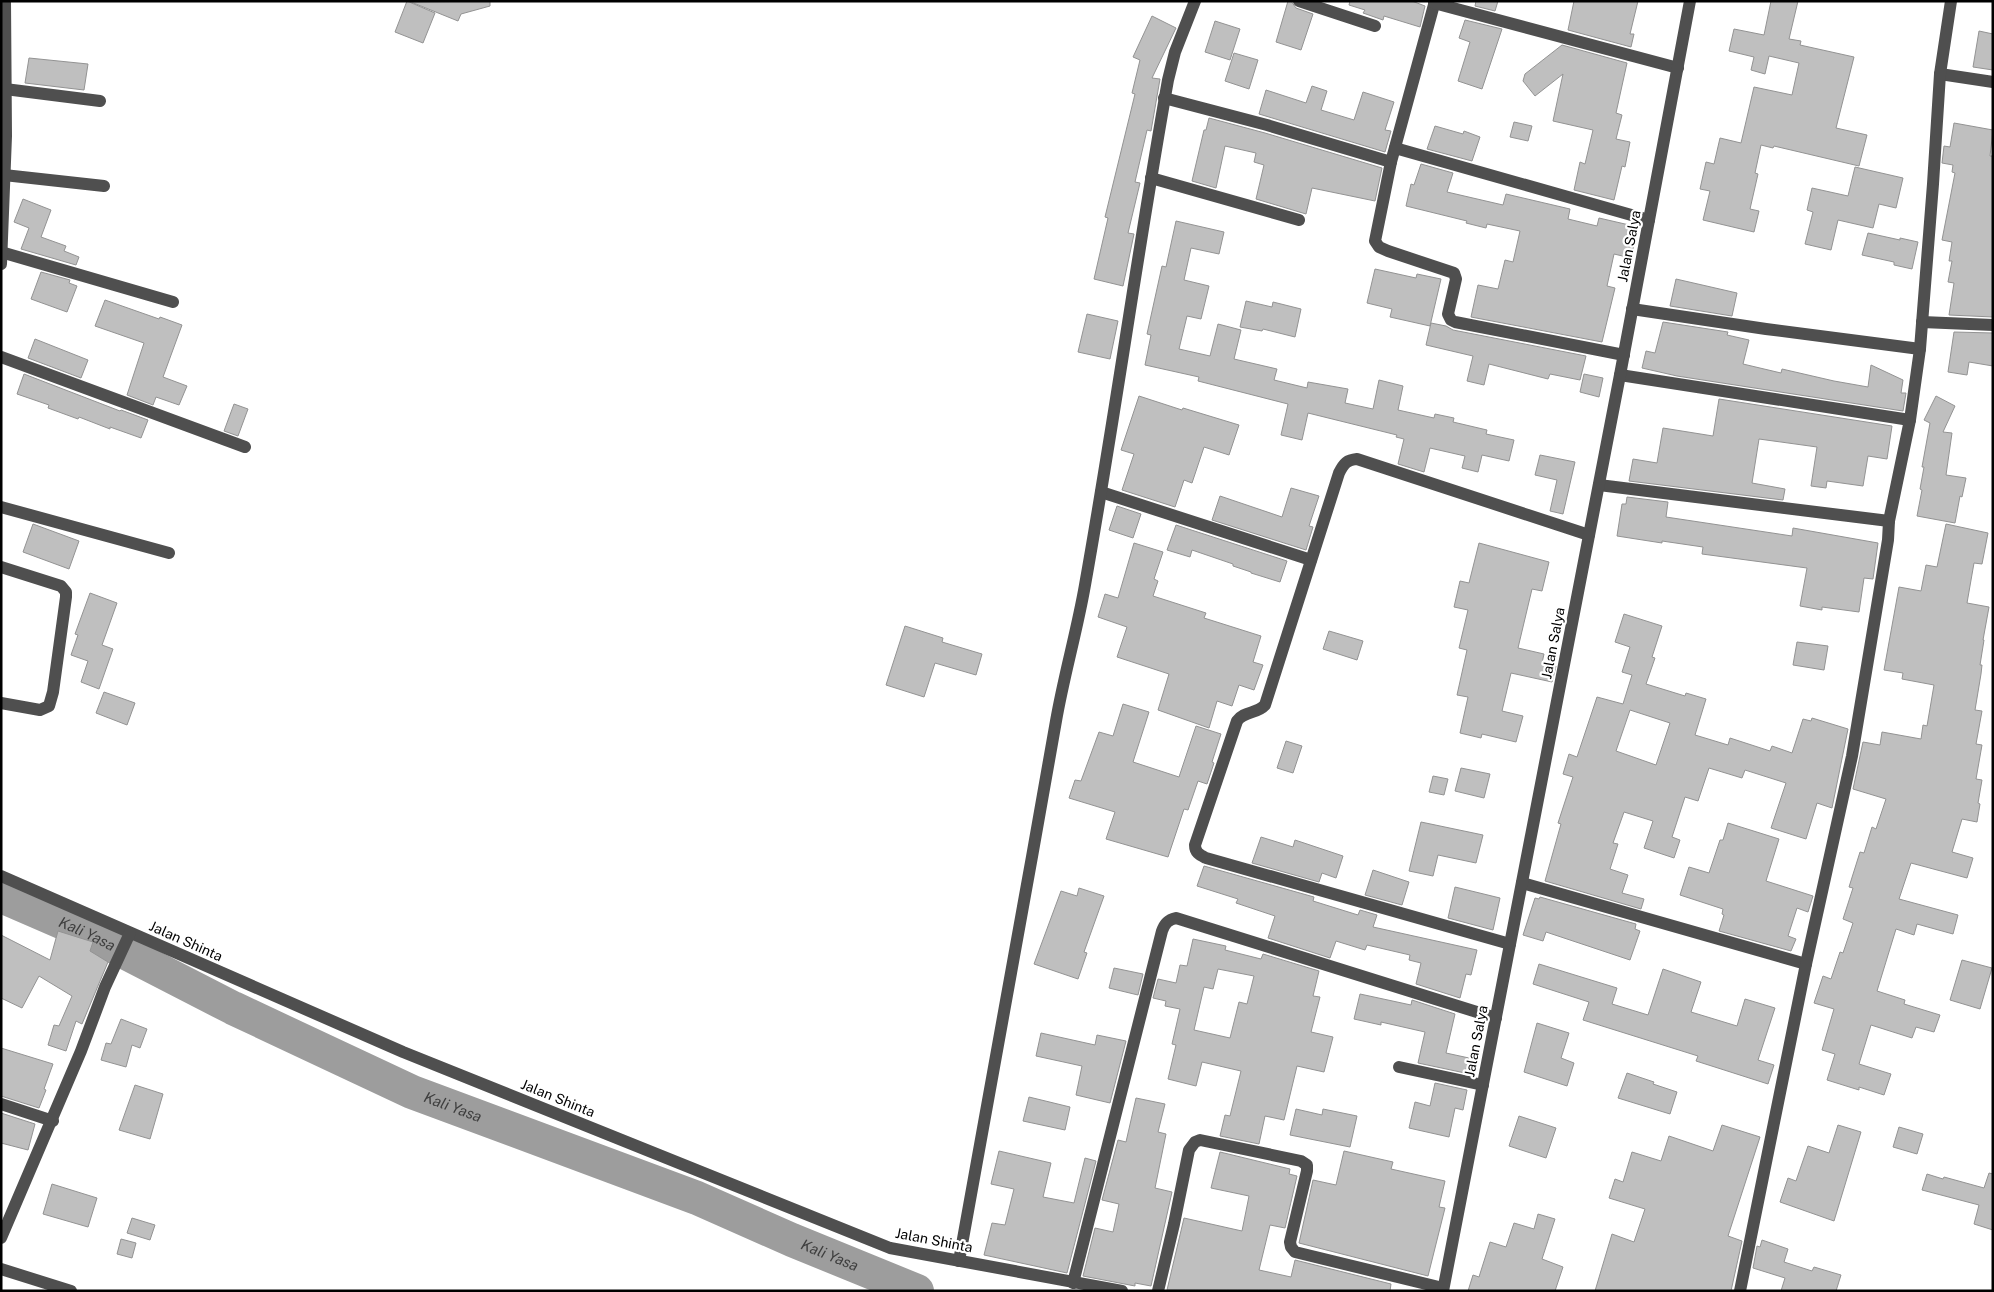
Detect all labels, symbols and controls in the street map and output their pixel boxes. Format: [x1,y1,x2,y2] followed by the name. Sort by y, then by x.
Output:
[1614,209,1644,283] street label: Jalan Salya
[1538,606,1568,680] street label: Jalan Salya
[56,913,118,954] water label: Kali Yasa
[147,918,225,964] street label: Jalan Shinta
[1461,1004,1491,1078] street label: Jalan Salya
[519,1076,597,1120] street label: Jalan Shinta
[422,1088,484,1125] water label: Kali Yasa
[894,1225,974,1255] street label: Jalan Shinta
[799,1236,861,1274] water label: Kali Yasa

